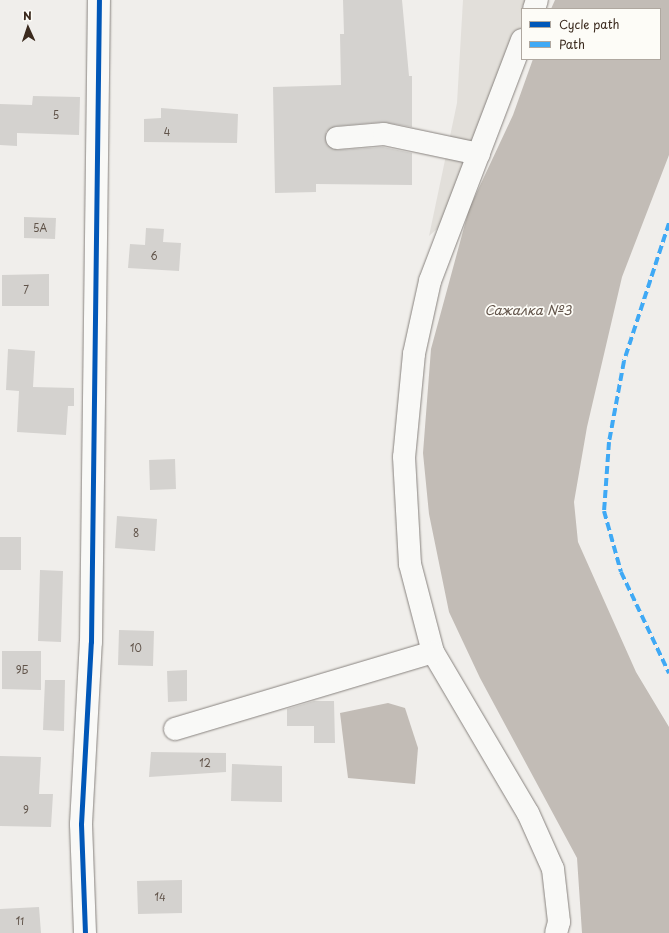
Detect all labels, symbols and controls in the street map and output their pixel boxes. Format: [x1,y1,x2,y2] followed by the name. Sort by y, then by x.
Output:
[23,7,32,24] text: N
[8,8,48,48] north arrow
[521,8,661,60] legend
[559,15,620,33] text: Cycle path
[559,35,585,53] text: Path
[53,109,59,121] house number: 5
[164,126,170,138] house number: 4
[33,222,47,234] house number: 5А
[150,250,158,262] house number: 6
[23,284,29,296] house number: 7
[484,302,572,318] water label: Сажалка №3
[133,527,139,539] house number: 8
[130,642,142,654] house number: 10
[16,664,28,676] house number: 9Б
[199,757,211,769] house number: 12
[23,804,29,816] house number: 9
[154,891,166,903] house number: 14
[16,915,24,927] house number: 11

